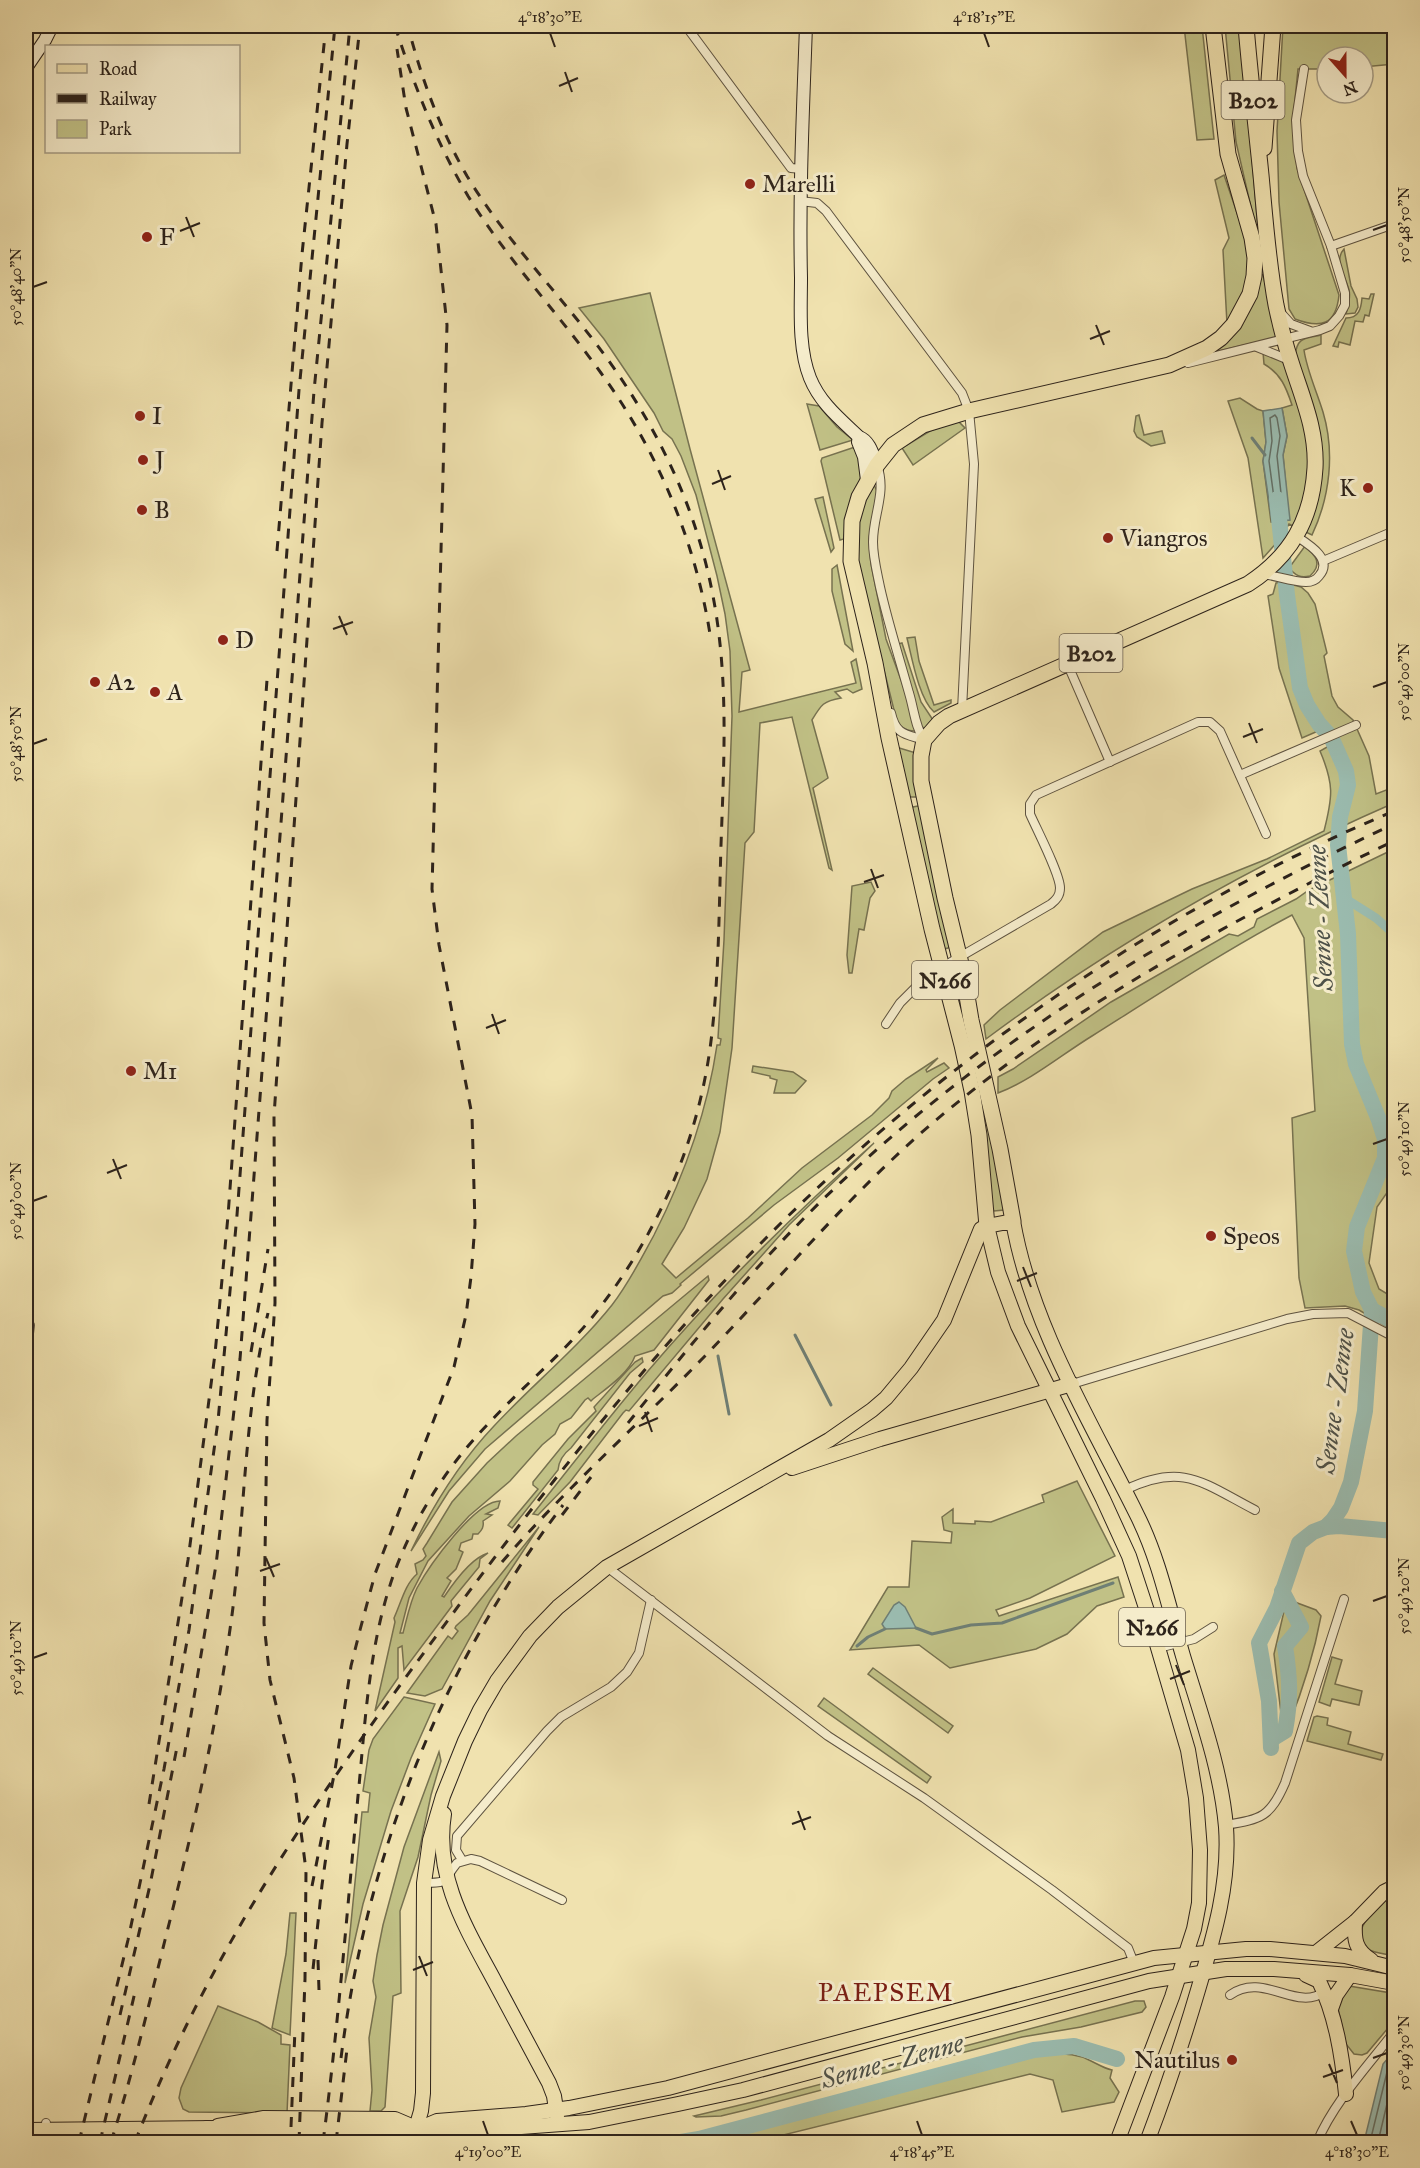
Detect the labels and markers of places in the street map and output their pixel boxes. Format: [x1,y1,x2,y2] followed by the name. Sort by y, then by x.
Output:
[762,169,836,199] place label: Marelli
[743,177,757,191] marker: Marelli
[159,222,175,252] place label: F
[140,230,154,244] marker: F
[152,401,162,431] place label: I
[133,409,147,423] marker: I
[152,445,165,475] place label: J
[136,453,150,467] marker: J
[1339,473,1357,503] place label: K
[1361,481,1375,495] marker: K
[154,495,170,525] place label: B
[135,503,149,517] marker: B
[1119,523,1208,553] place label: Viangros
[1101,531,1115,545] marker: Viangros
[235,625,254,655] place label: D
[216,633,230,647] marker: D
[106,667,135,697] place label: A2
[88,675,102,689] marker: A2
[166,677,183,707] place label: A
[148,685,162,699] marker: A
[143,1056,177,1086] place label: M1
[124,1064,138,1078] marker: M1
[1223,1221,1280,1251] place label: Speos
[1204,1229,1218,1243] marker: Speos
[1134,2045,1220,2075] place label: Nautilus
[1225,2053,1239,2067] marker: Nautilus

